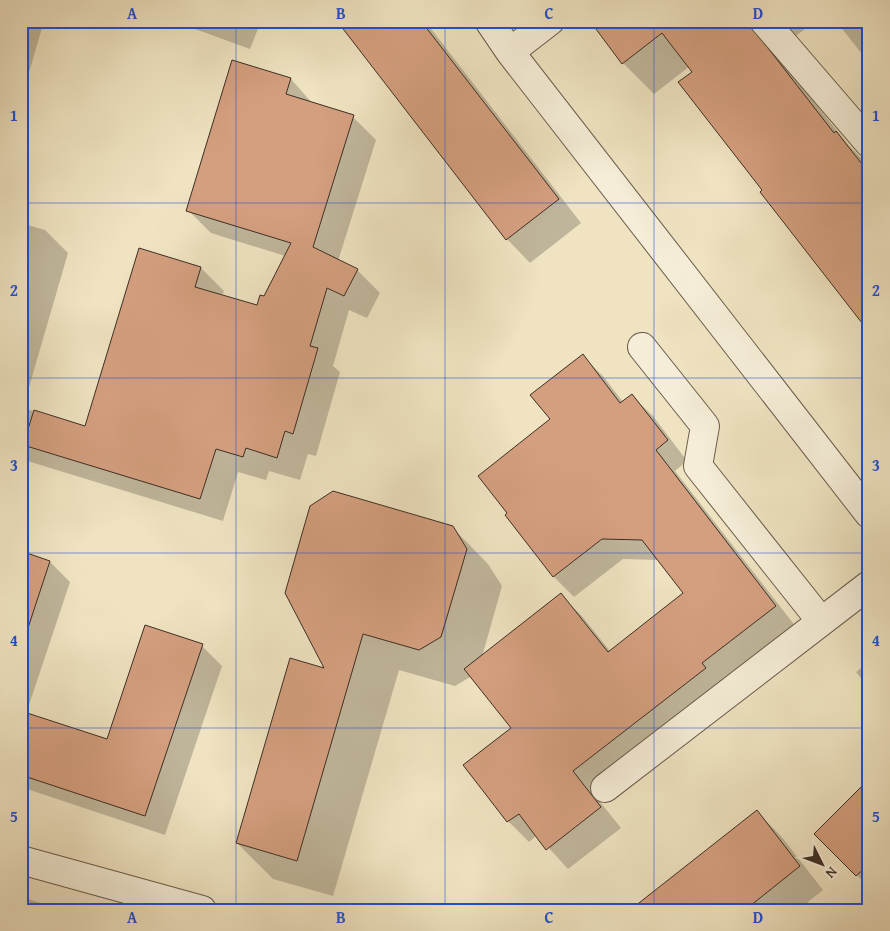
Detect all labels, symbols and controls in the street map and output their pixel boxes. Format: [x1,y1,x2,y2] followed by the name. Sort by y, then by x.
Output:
[127,1,138,25] text: A
[336,1,346,25] text: B
[544,1,554,25] text: C
[753,1,763,25] text: D
[10,103,18,127] text: 1
[872,103,880,127] text: 1
[10,278,18,302] text: 2
[872,278,880,302] text: 2
[10,453,18,477] text: 3
[872,453,880,477] text: 3
[10,628,18,652] text: 4
[872,628,880,652] text: 4
[10,804,18,828] text: 5
[872,804,880,828] text: 5
[798,838,848,888] north arrow
[821,863,842,883] text: N
[127,905,138,929] text: A
[336,905,346,929] text: B
[544,905,554,929] text: C
[753,905,763,929] text: D

